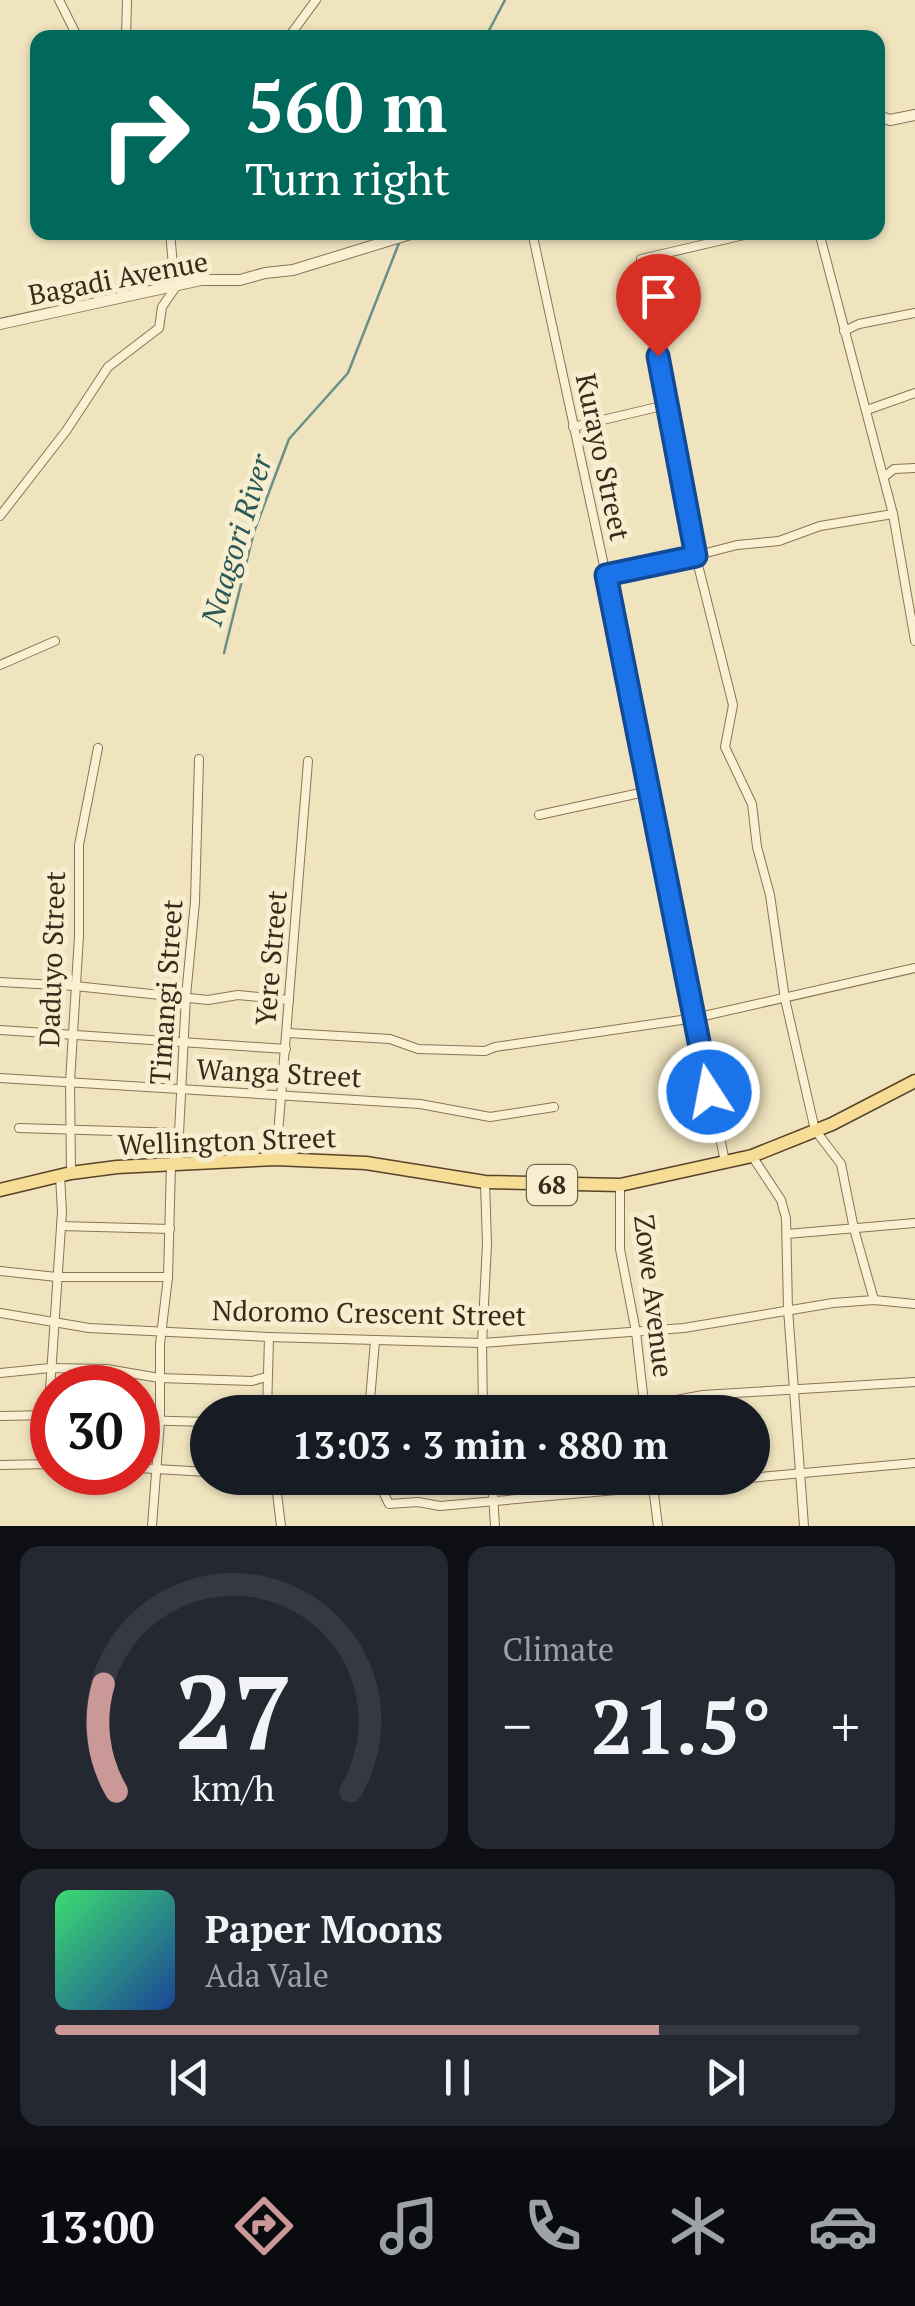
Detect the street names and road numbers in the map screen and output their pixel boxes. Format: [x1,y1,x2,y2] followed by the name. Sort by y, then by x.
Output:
[25,242,211,313] street label: Bagadi Avenue
[568,370,639,544] street label: Kurayo Street
[30,870,73,1048] street label: Daduyo Street
[246,888,295,1027] street label: Yere Street
[141,898,190,1086] street label: Timangi Street
[195,1050,363,1095] street label: Wanga Street
[117,1118,338,1163] street label: Wellington Street
[527,1165,577,1205] road number: 68
[626,1212,683,1379] street label: Zowe Avenue
[212,1291,527,1334] street label: Ndoromo Crescent Street

